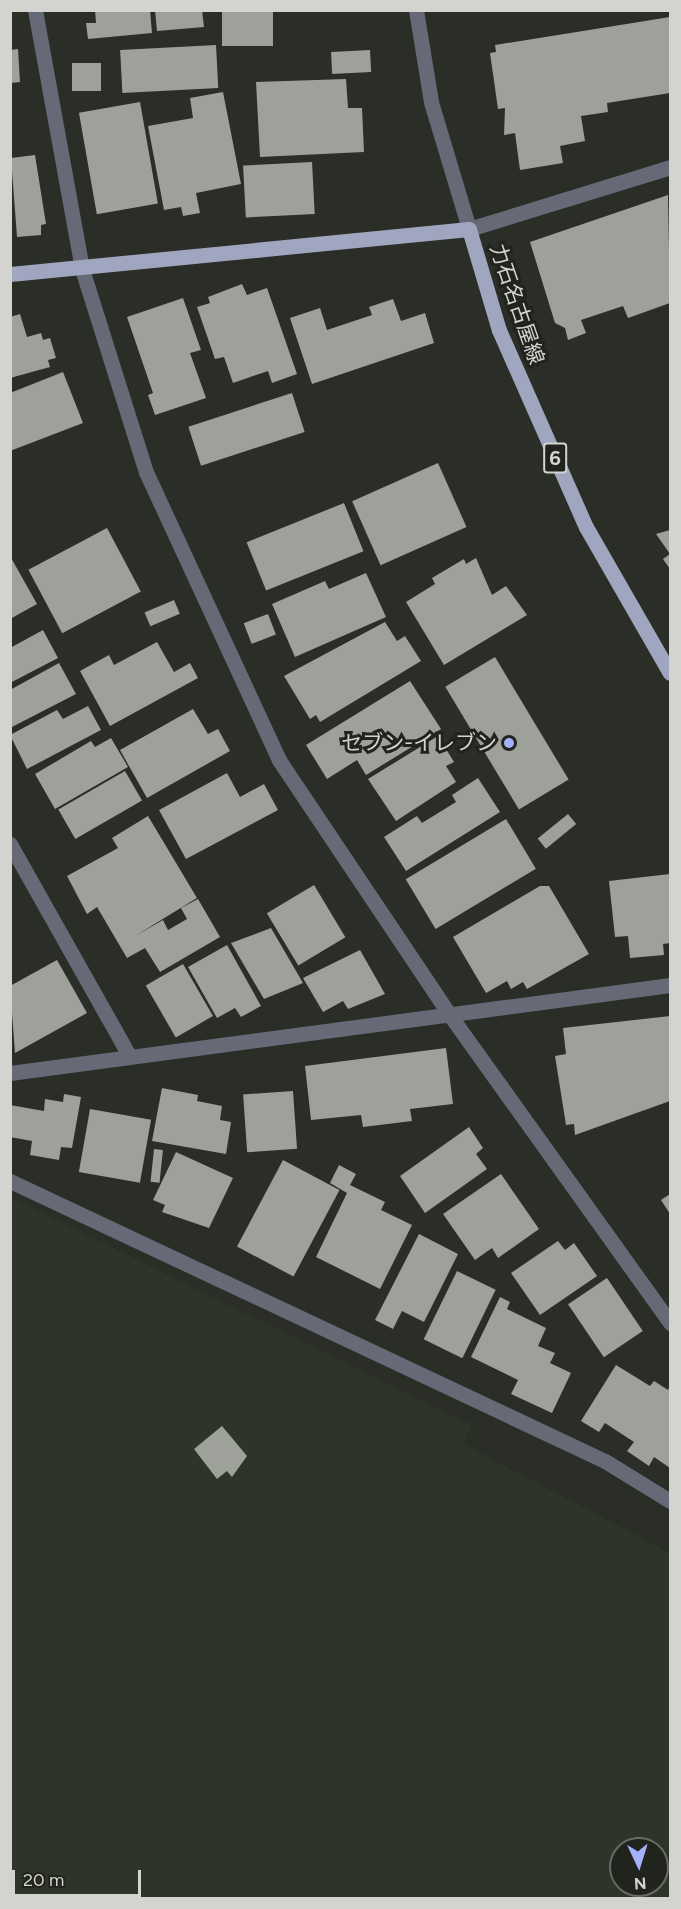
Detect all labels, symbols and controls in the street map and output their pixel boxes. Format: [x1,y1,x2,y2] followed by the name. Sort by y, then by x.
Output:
[485,240,549,368] street label: 力石名古屋線
[543,441,567,475] road number: 6
[341,730,497,756] place label: セブン-イレブン
[502,736,516,750] marker: セブン-イレブン
[609,1837,669,1897] north arrow
[15,1858,144,1896] scale bar
[23,1869,64,1891] text: 20 m
[633,1874,647,1893] text: N

